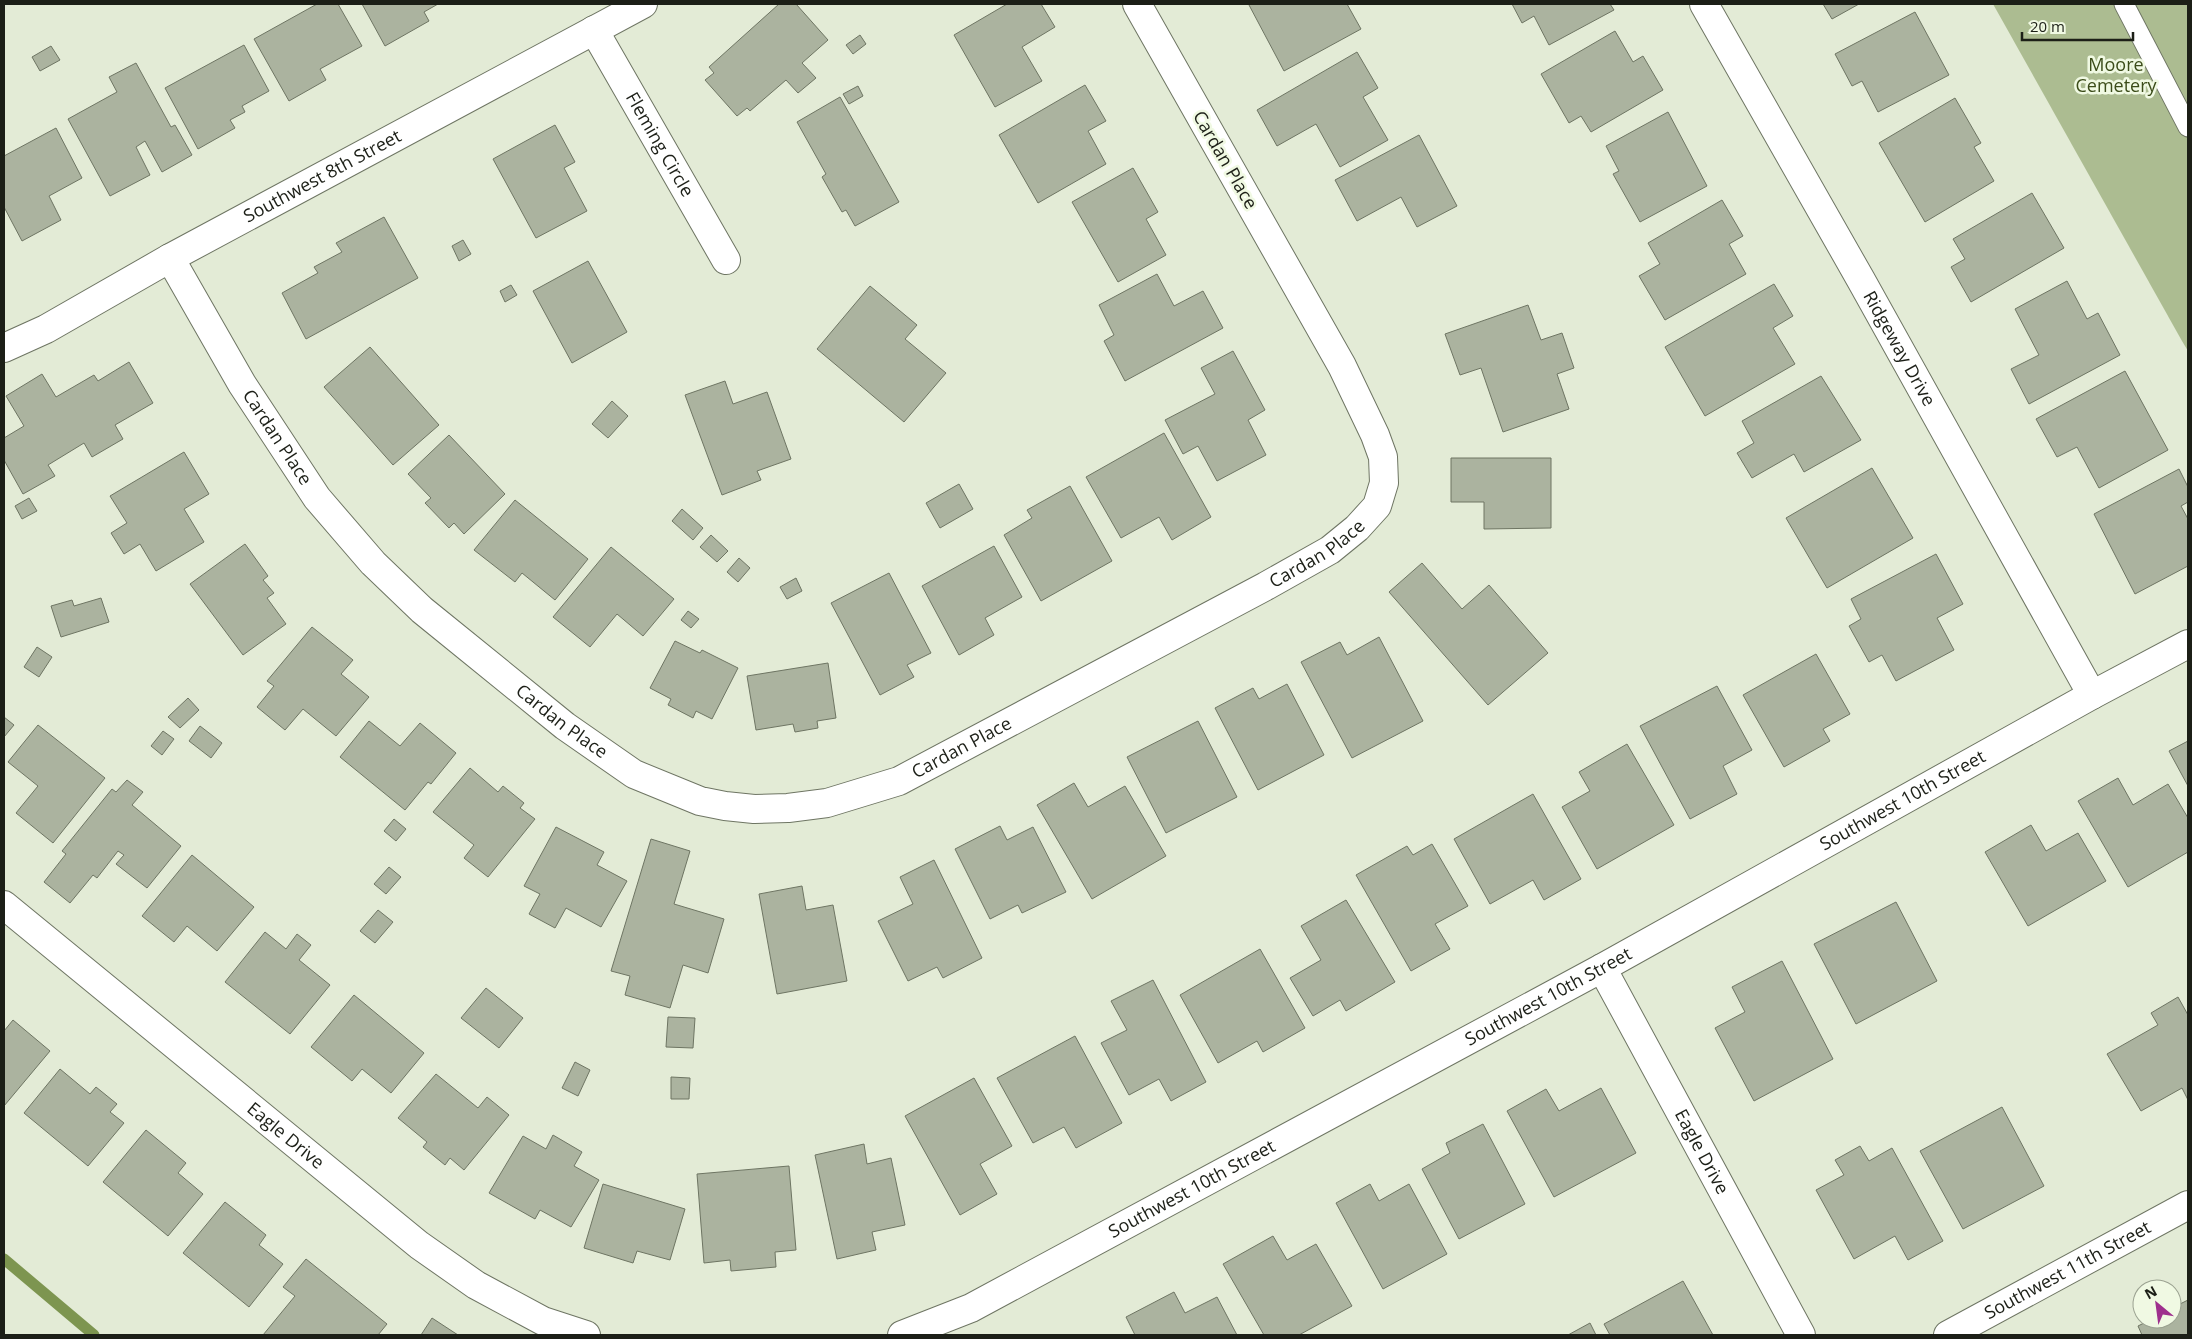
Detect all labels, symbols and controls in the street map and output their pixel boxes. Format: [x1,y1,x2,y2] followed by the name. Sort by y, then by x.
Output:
[2022,10,2133,42] scale bar
[2030,16,2065,36] text: 20 m
[2075,52,2158,97] park label: Moore Cemetery
[621,87,700,201] street label: Fleming Circle
[1188,106,1264,213] street label: Cardan Place
[239,123,405,227] street label: Southwest 8th Street
[1858,286,1942,410] street label: Ridgeway Drive
[238,384,318,489] street label: Cardan Place
[1264,514,1370,593] street label: Cardan Place
[511,678,613,763] street label: Cardan Place
[907,711,1015,783] street label: Cardan Place
[1815,744,1989,855] street label: Southwest 10th Street
[1460,941,1635,1051] street label: Southwest 10th Street
[243,1096,330,1174] street label: Eagle Drive
[1670,1105,1735,1198] street label: Eagle Drive
[1104,1133,1279,1243] street label: Southwest 10th Street
[1980,1214,2155,1324] street label: Southwest 11th Street
[2132,1279,2182,1329] north arrow
[2141,1281,2160,1303] text: N

